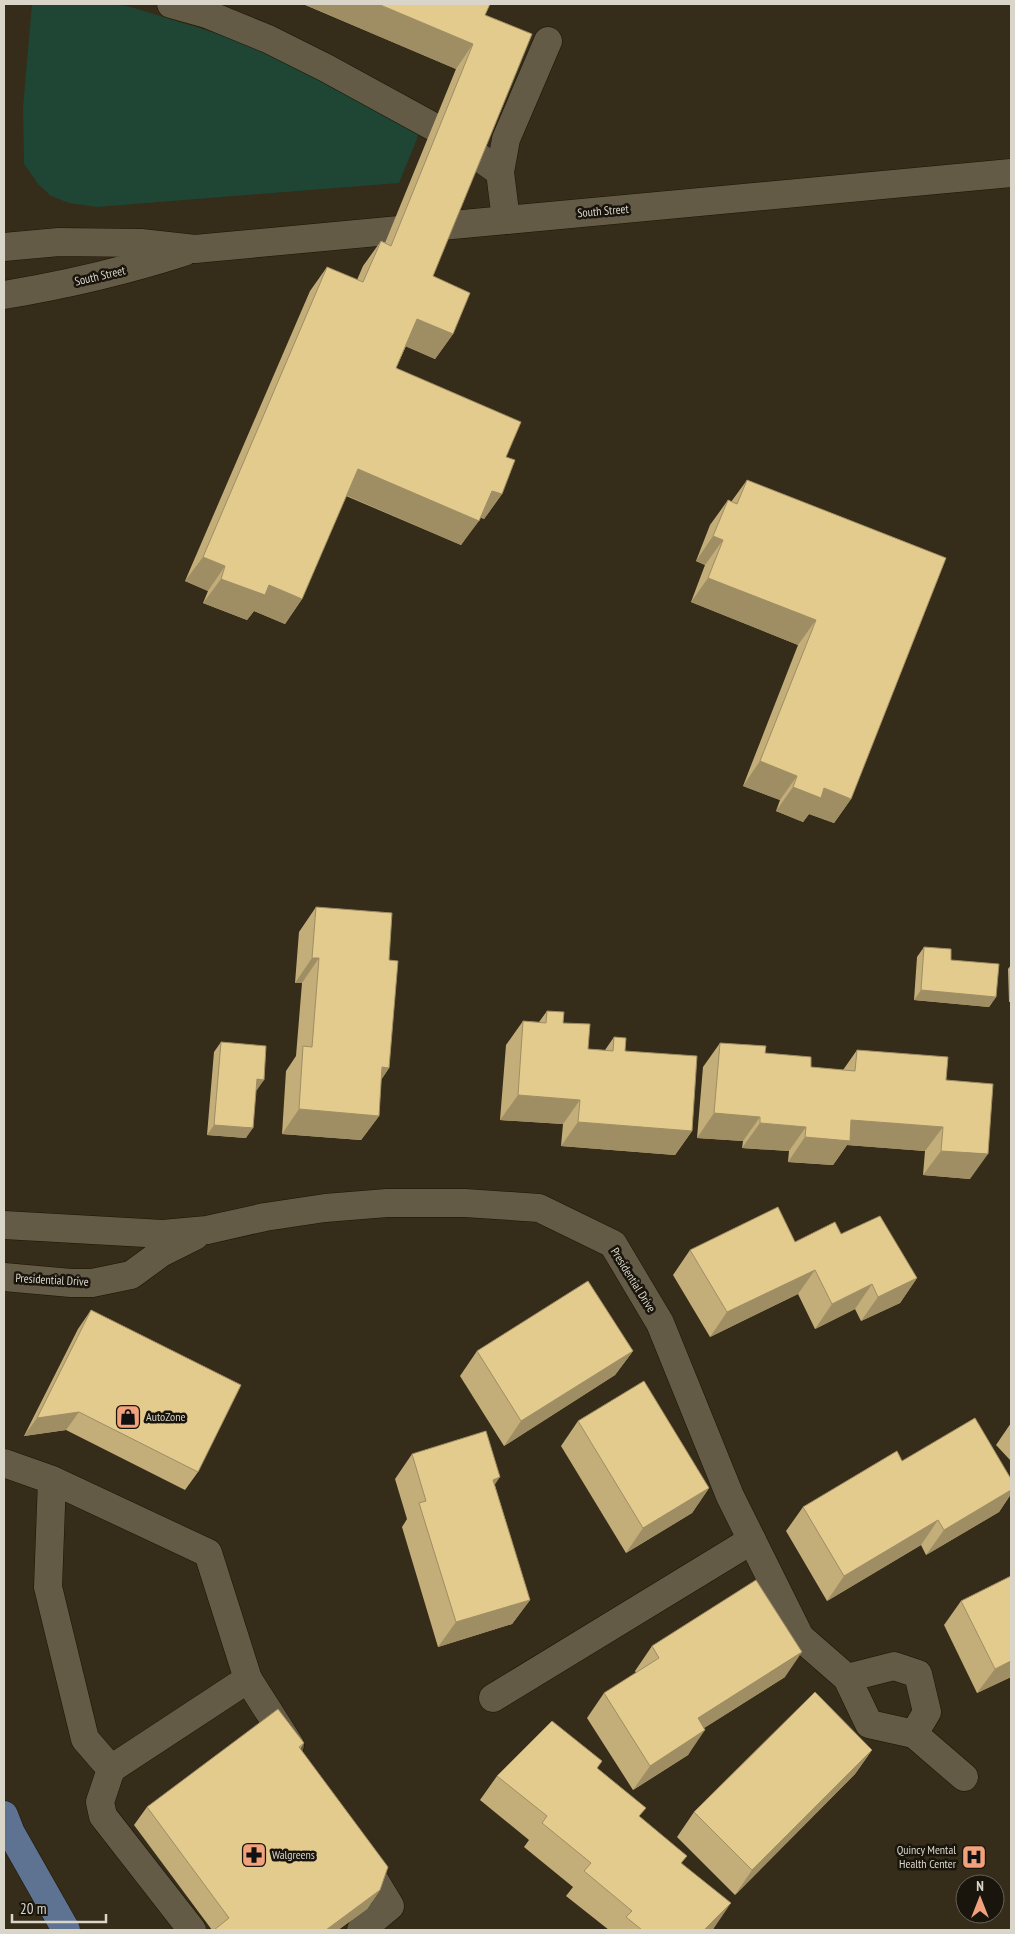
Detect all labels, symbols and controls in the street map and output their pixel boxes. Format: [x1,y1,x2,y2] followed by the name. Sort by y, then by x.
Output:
[577,201,630,220] street label: South Street
[73,262,127,289] street label: South Street
[608,1245,659,1315] street label: Presidential Drive
[15,1270,89,1289] street label: Presidential Drive
[115,1404,141,1430] shop icon: AutoZone
[146,1409,186,1424] place label: AutoZone
[241,1842,267,1868] pharmacy icon: Walgreens
[897,1842,957,1871] place label: Quincy Mental Health Center
[961,1844,987,1870] hospital icon: Quincy Mental Health Center
[272,1847,315,1862] place label: Walgreens
[955,1874,1005,1924] north arrow
[976,1877,984,1895] text: N
[12,1892,106,1924] scale bar
[20,1899,46,1918] text: 20 m

